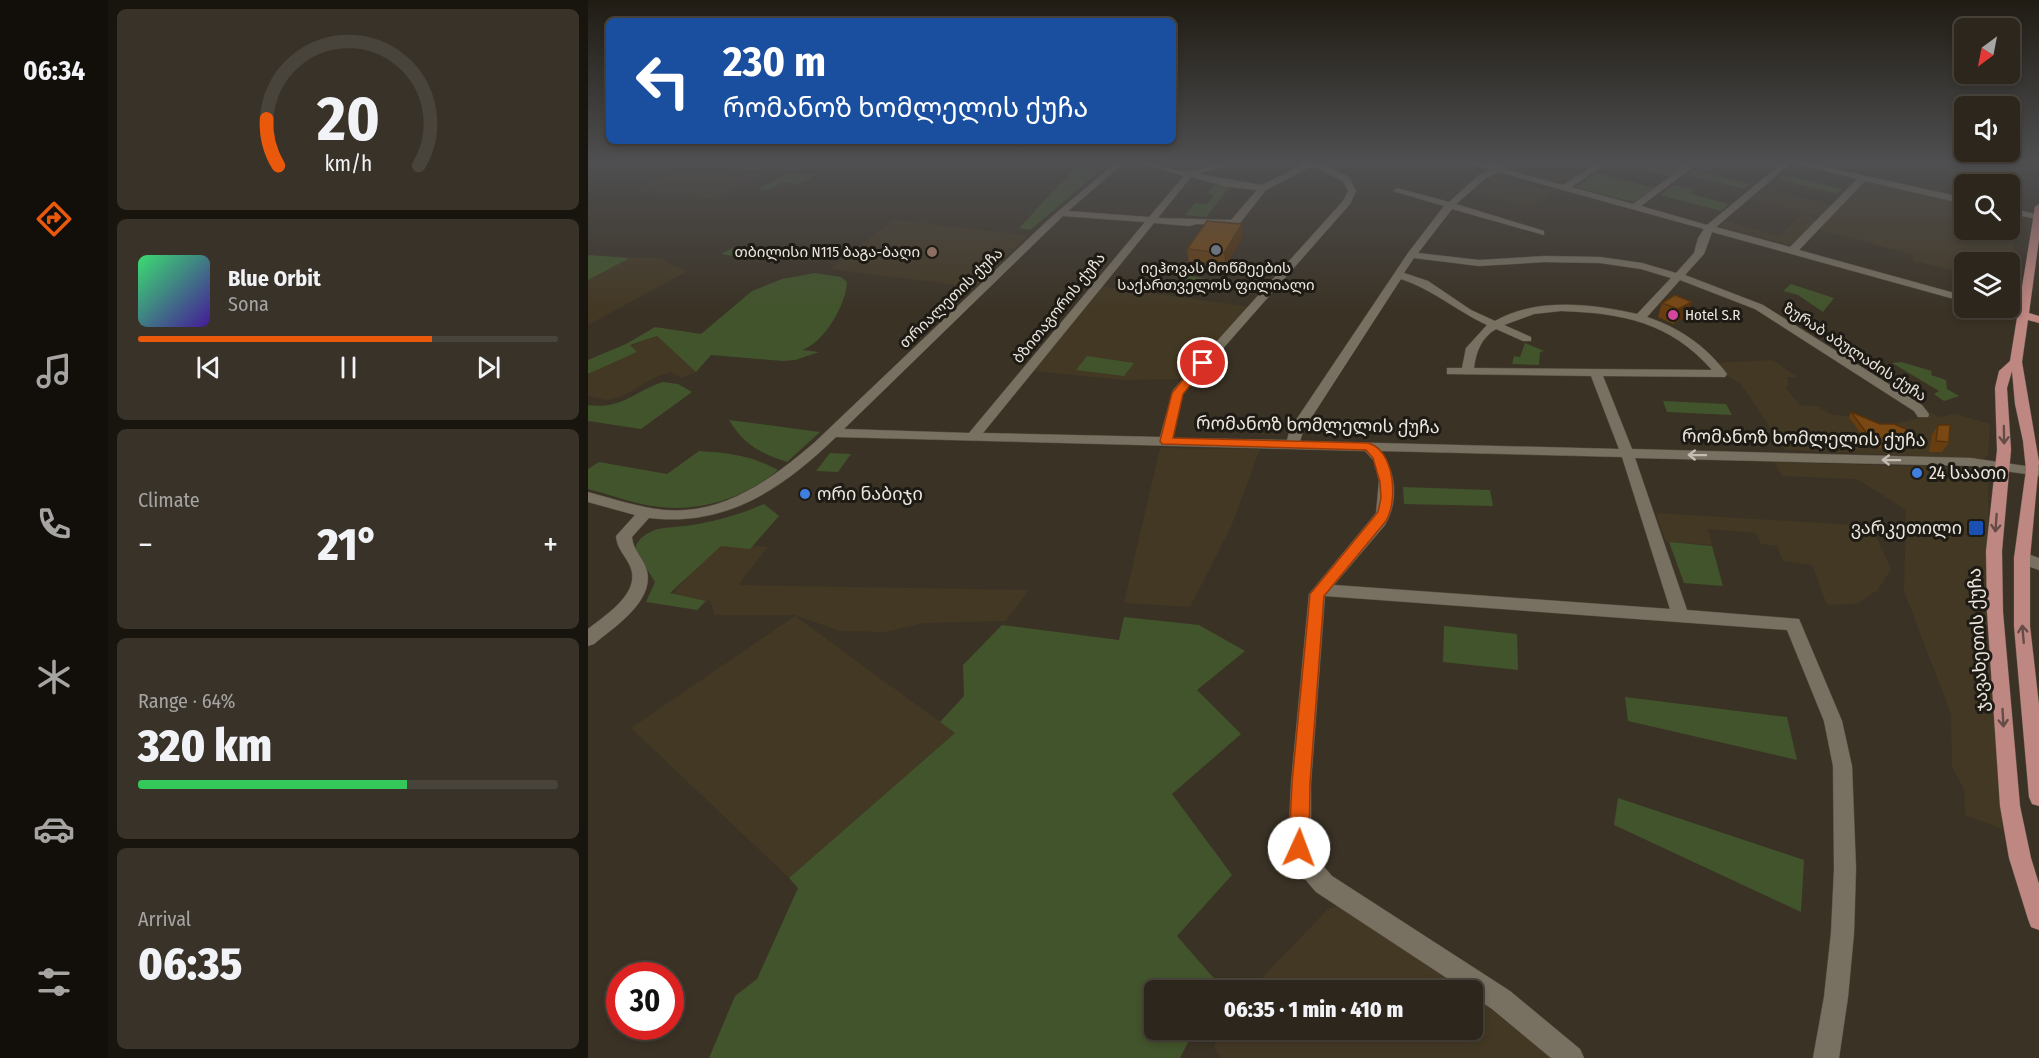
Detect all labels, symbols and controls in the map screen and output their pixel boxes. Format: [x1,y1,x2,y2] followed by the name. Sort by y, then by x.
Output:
[1954,18,2020,84] north arrow
[1954,18,2020,318] map controls
[723,37,826,87] text: 230 m
[624,42,702,120] icon: left
[23,55,85,87] text: 06:34
[316,83,379,158] text: 20
[723,92,1088,124] text: რომანოზ ხომლელის ქუჩა
[1954,96,2020,162] button: sound
[324,152,372,178] text: km/h
[1954,174,2020,240] button: search
[33,198,75,240] icon: directions
[734,243,920,261] place label: თბილისი N115 ბაგა-ბაღი
[1209,243,1223,257] marker: იეჰოვას მოწმეების საქართველოს ფილიალი
[896,244,1006,352] street label: თრიალეთის ქუჩა
[925,245,939,259] marker: თბილისი N115 ბაგა-ბაღი
[1009,249,1109,367] street label: ბზითაგორის ქუჩა
[1954,252,2020,318] button: layers
[1117,259,1315,294] place label: იეჰოვას მოწმეების საქართველოს ფილიალი
[228,265,321,292] text: Blue Orbit
[228,292,269,316] text: Sona
[1780,299,1930,405] street label: ზურაბ აბულაძის ქუჩა
[1685,306,1740,324] place label: Hotel S.R
[1666,308,1680,322] marker: Hotel S.R
[1177,337,1228,388] pin
[1186,346,1219,379] icon: arrive
[33,350,75,392] icon: music
[192,351,225,384] icon: previous
[332,351,365,384] icon: pause
[472,351,505,384] icon: next
[1196,412,1440,438] street label: რომანოზ ხომლელის ქუჩა
[1682,425,1926,451] street label: რომანოზ ხომლელის ქუჩა
[1998,425,2009,445] one-way arrow
[1687,449,1707,460] one-way arrow
[1882,454,1902,465] one-way arrow
[1929,462,2006,484] place label: 24 საათი
[1910,466,1924,480] marker: 24 საათი
[817,483,923,505] place label: ორი ნაბიჯი
[798,487,812,501] marker: ორი ნაბიჯი
[138,488,200,512] text: Climate
[33,503,75,545] icon: phone
[1991,513,2002,533] one-way arrow
[1851,517,1962,539] place label: ვარკეთილი
[317,518,378,572] text: 21°
[1967,519,1985,537] marker: ვარკეთილი
[138,525,153,565] text: −
[543,525,558,565] text: +
[1963,567,1993,713] street label: ჯავახეთის ქუჩა
[2017,625,2028,645] one-way arrow
[33,656,75,698] icon: climate
[138,689,235,713] text: Range · 64%
[1997,707,2008,727] one-way arrow
[138,719,272,773] text: 320 km
[33,808,75,850] icon: car
[1267,816,1331,880] position arrow
[138,907,191,931] text: Arrival
[138,937,242,991] text: 06:35
[33,961,75,1003] icon: filters
[606,962,684,1040] speed limit sign: 30
[1224,996,1403,1023] text: 06:35 · 1 min · 410 m

